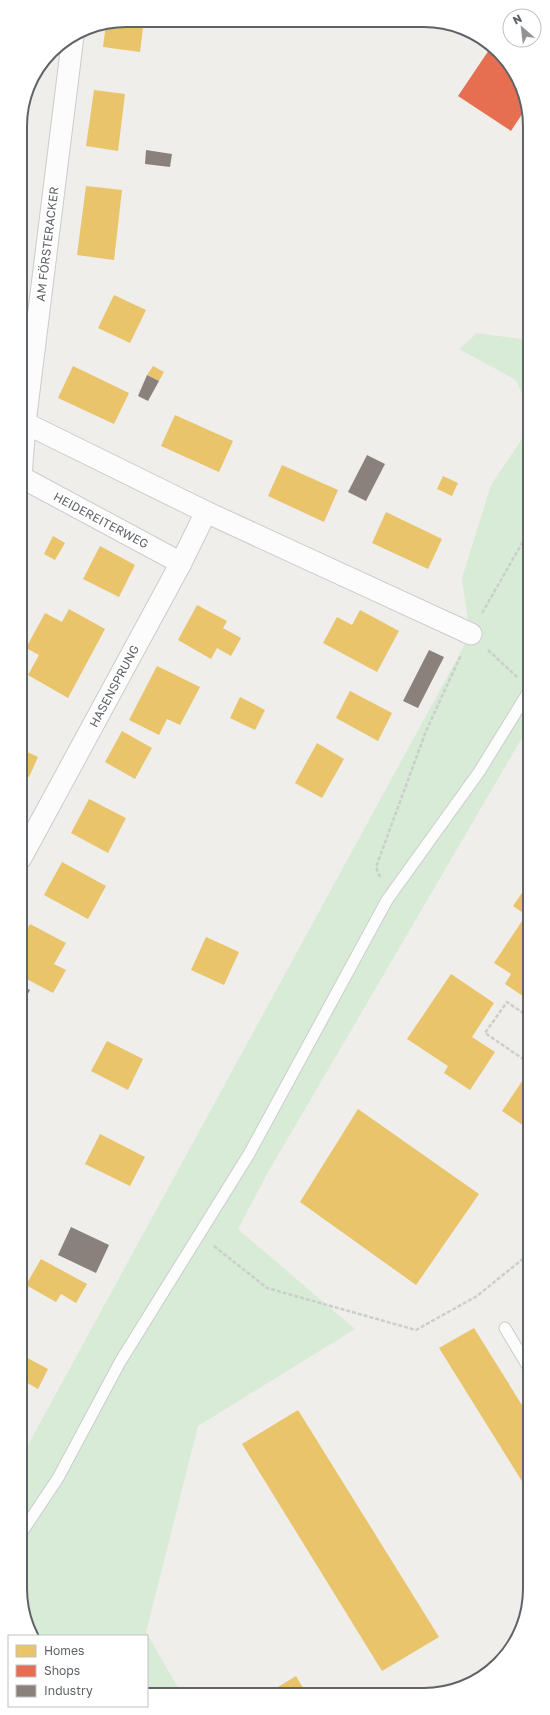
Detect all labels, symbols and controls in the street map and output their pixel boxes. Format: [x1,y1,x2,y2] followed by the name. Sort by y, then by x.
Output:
[502,8,542,48] north arrow
[510,11,524,26] text: N
[33,186,61,302] street label: AM FÖRSTERACKER
[51,489,151,551] street label: HEIDEREITERWEG
[86,642,142,730] street label: HASENSPRUNG
[8,1635,148,1707] legend
[44,1643,84,1658] text: Homes
[44,1663,80,1678] text: Shops
[44,1683,93,1698] text: Industry

